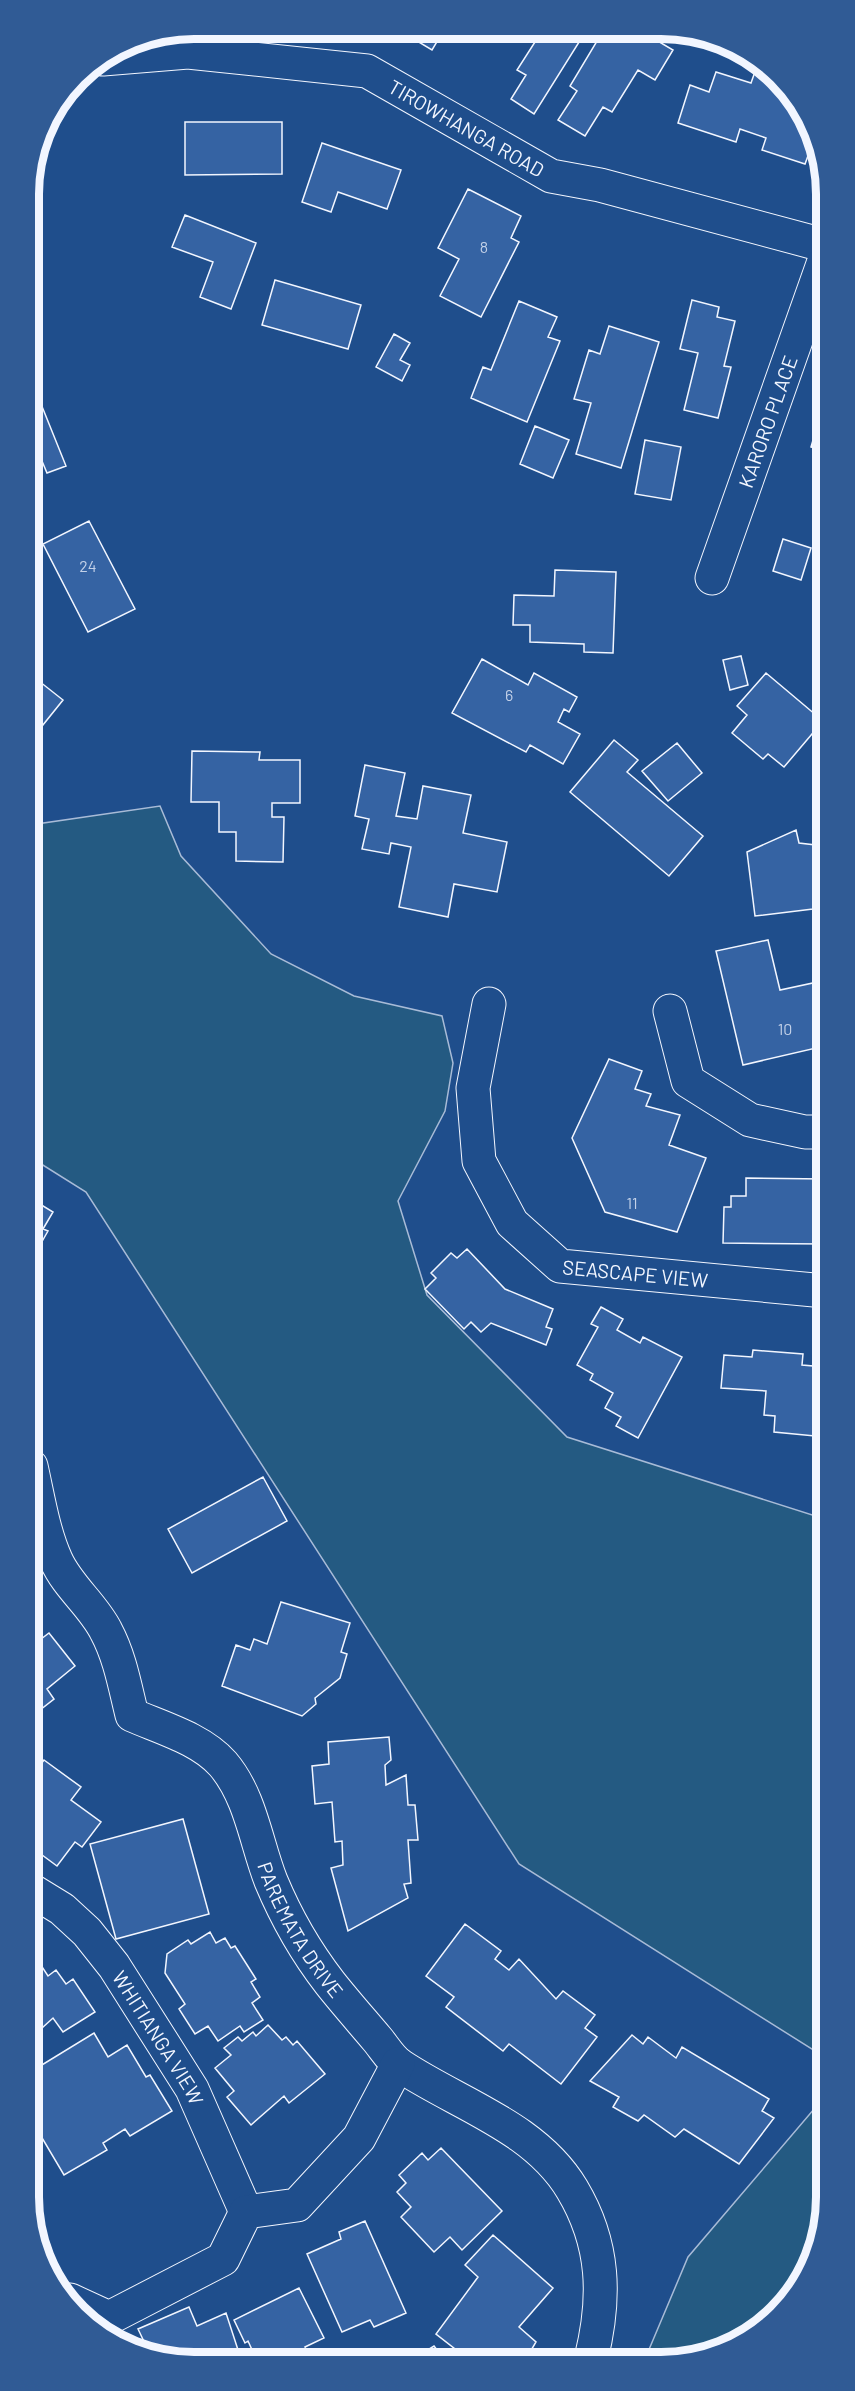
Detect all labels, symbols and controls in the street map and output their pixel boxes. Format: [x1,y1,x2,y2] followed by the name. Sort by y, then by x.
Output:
[385,74,549,182] street label: TIROWHANGA ROAD
[480,237,488,256] house number: 8
[733,352,802,491] street label: KARORO PLACE
[79,556,97,575] house number: 24
[505,685,513,704] house number: 6
[778,1019,792,1038] house number: 10
[626,1193,638,1212] house number: 11
[561,1254,709,1292] street label: SEASCAPE VIEW
[253,1859,349,2002] street label: PAREMATA DRIVE
[108,1966,209,2108] street label: WHITIANGA VIEW

